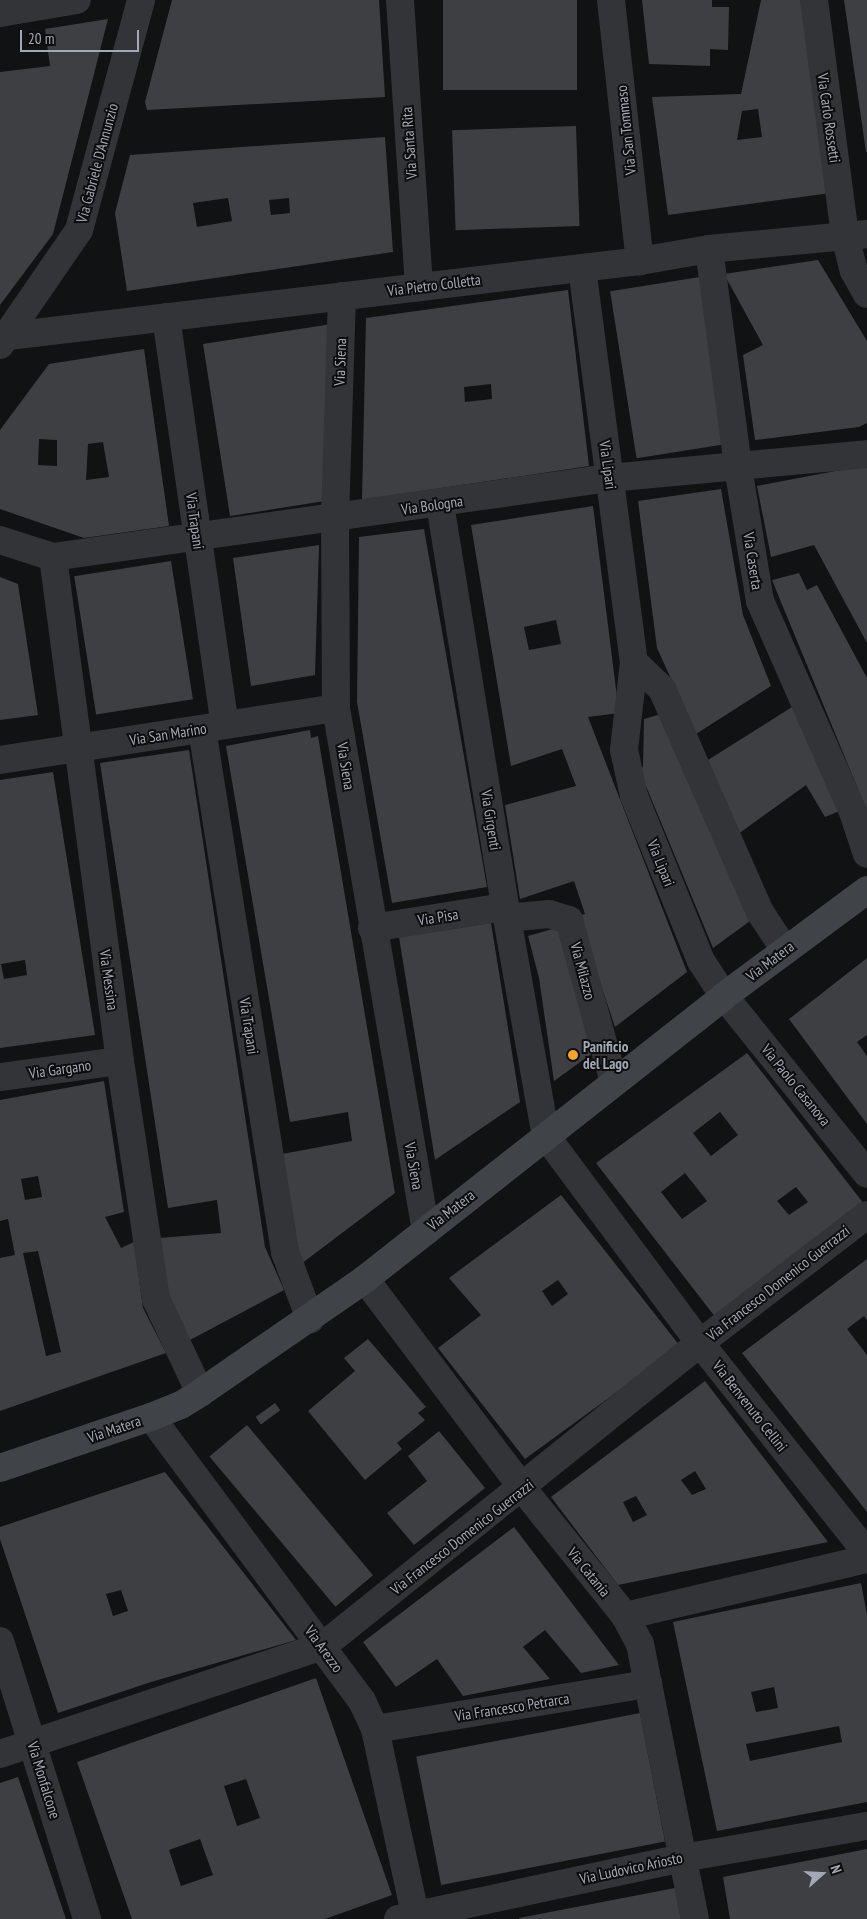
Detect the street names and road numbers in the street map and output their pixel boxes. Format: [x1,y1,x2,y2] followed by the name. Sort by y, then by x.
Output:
[814,72,844,164] street label: Via Carlo Rossetti
[612,84,640,176] street label: Via San Tommaso
[72,101,122,225] street label: Via Gabriele D'Annunzio
[398,106,420,180] street label: Via Santa Rita
[386,270,482,300] street label: Via Pietro Colletta
[330,338,350,386] street label: Via Siena
[596,440,620,490] street label: Via Lipari
[182,491,208,551] street label: Via Trapani
[400,492,464,518] street label: Via Bologna
[740,531,766,591] street label: Via Caserta
[128,719,208,749] street label: Via San Marino
[333,741,359,791] street label: Via Siena
[477,789,505,851] street label: Via Girgenti
[644,837,678,889] street label: Via Lipari
[417,905,459,929] street label: Via Pisa
[743,937,797,985] street label: Via Matera
[567,940,599,1002] street label: Via Milazzo
[96,948,122,1012] street label: Via Messina
[236,996,262,1056] street label: Via Trapani
[758,1041,834,1129] street label: Via Paolo Casanova
[28,1056,92,1082] street label: Via Gargano
[401,1141,427,1191] street label: Via Siena
[424,1186,478,1234] street label: Via Matera
[703,1222,853,1344] street label: Via Francesco Domenico Guerrazzi
[709,1357,791,1455] street label: Via Benvenuto Cellini
[85,1411,143,1447] street label: Via Matera
[387,1476,537,1598] street label: Via Francesco Domenico Guerrazzi
[564,1544,614,1600] street label: Via Catania
[301,1622,347,1676] street label: Via Arezzo
[454,1689,570,1725] street label: Via Francesco Petrarca
[24,1739,64,1821] street label: Via Monfalcone
[578,1848,684,1888] street label: Via Ludovico Ariosto

